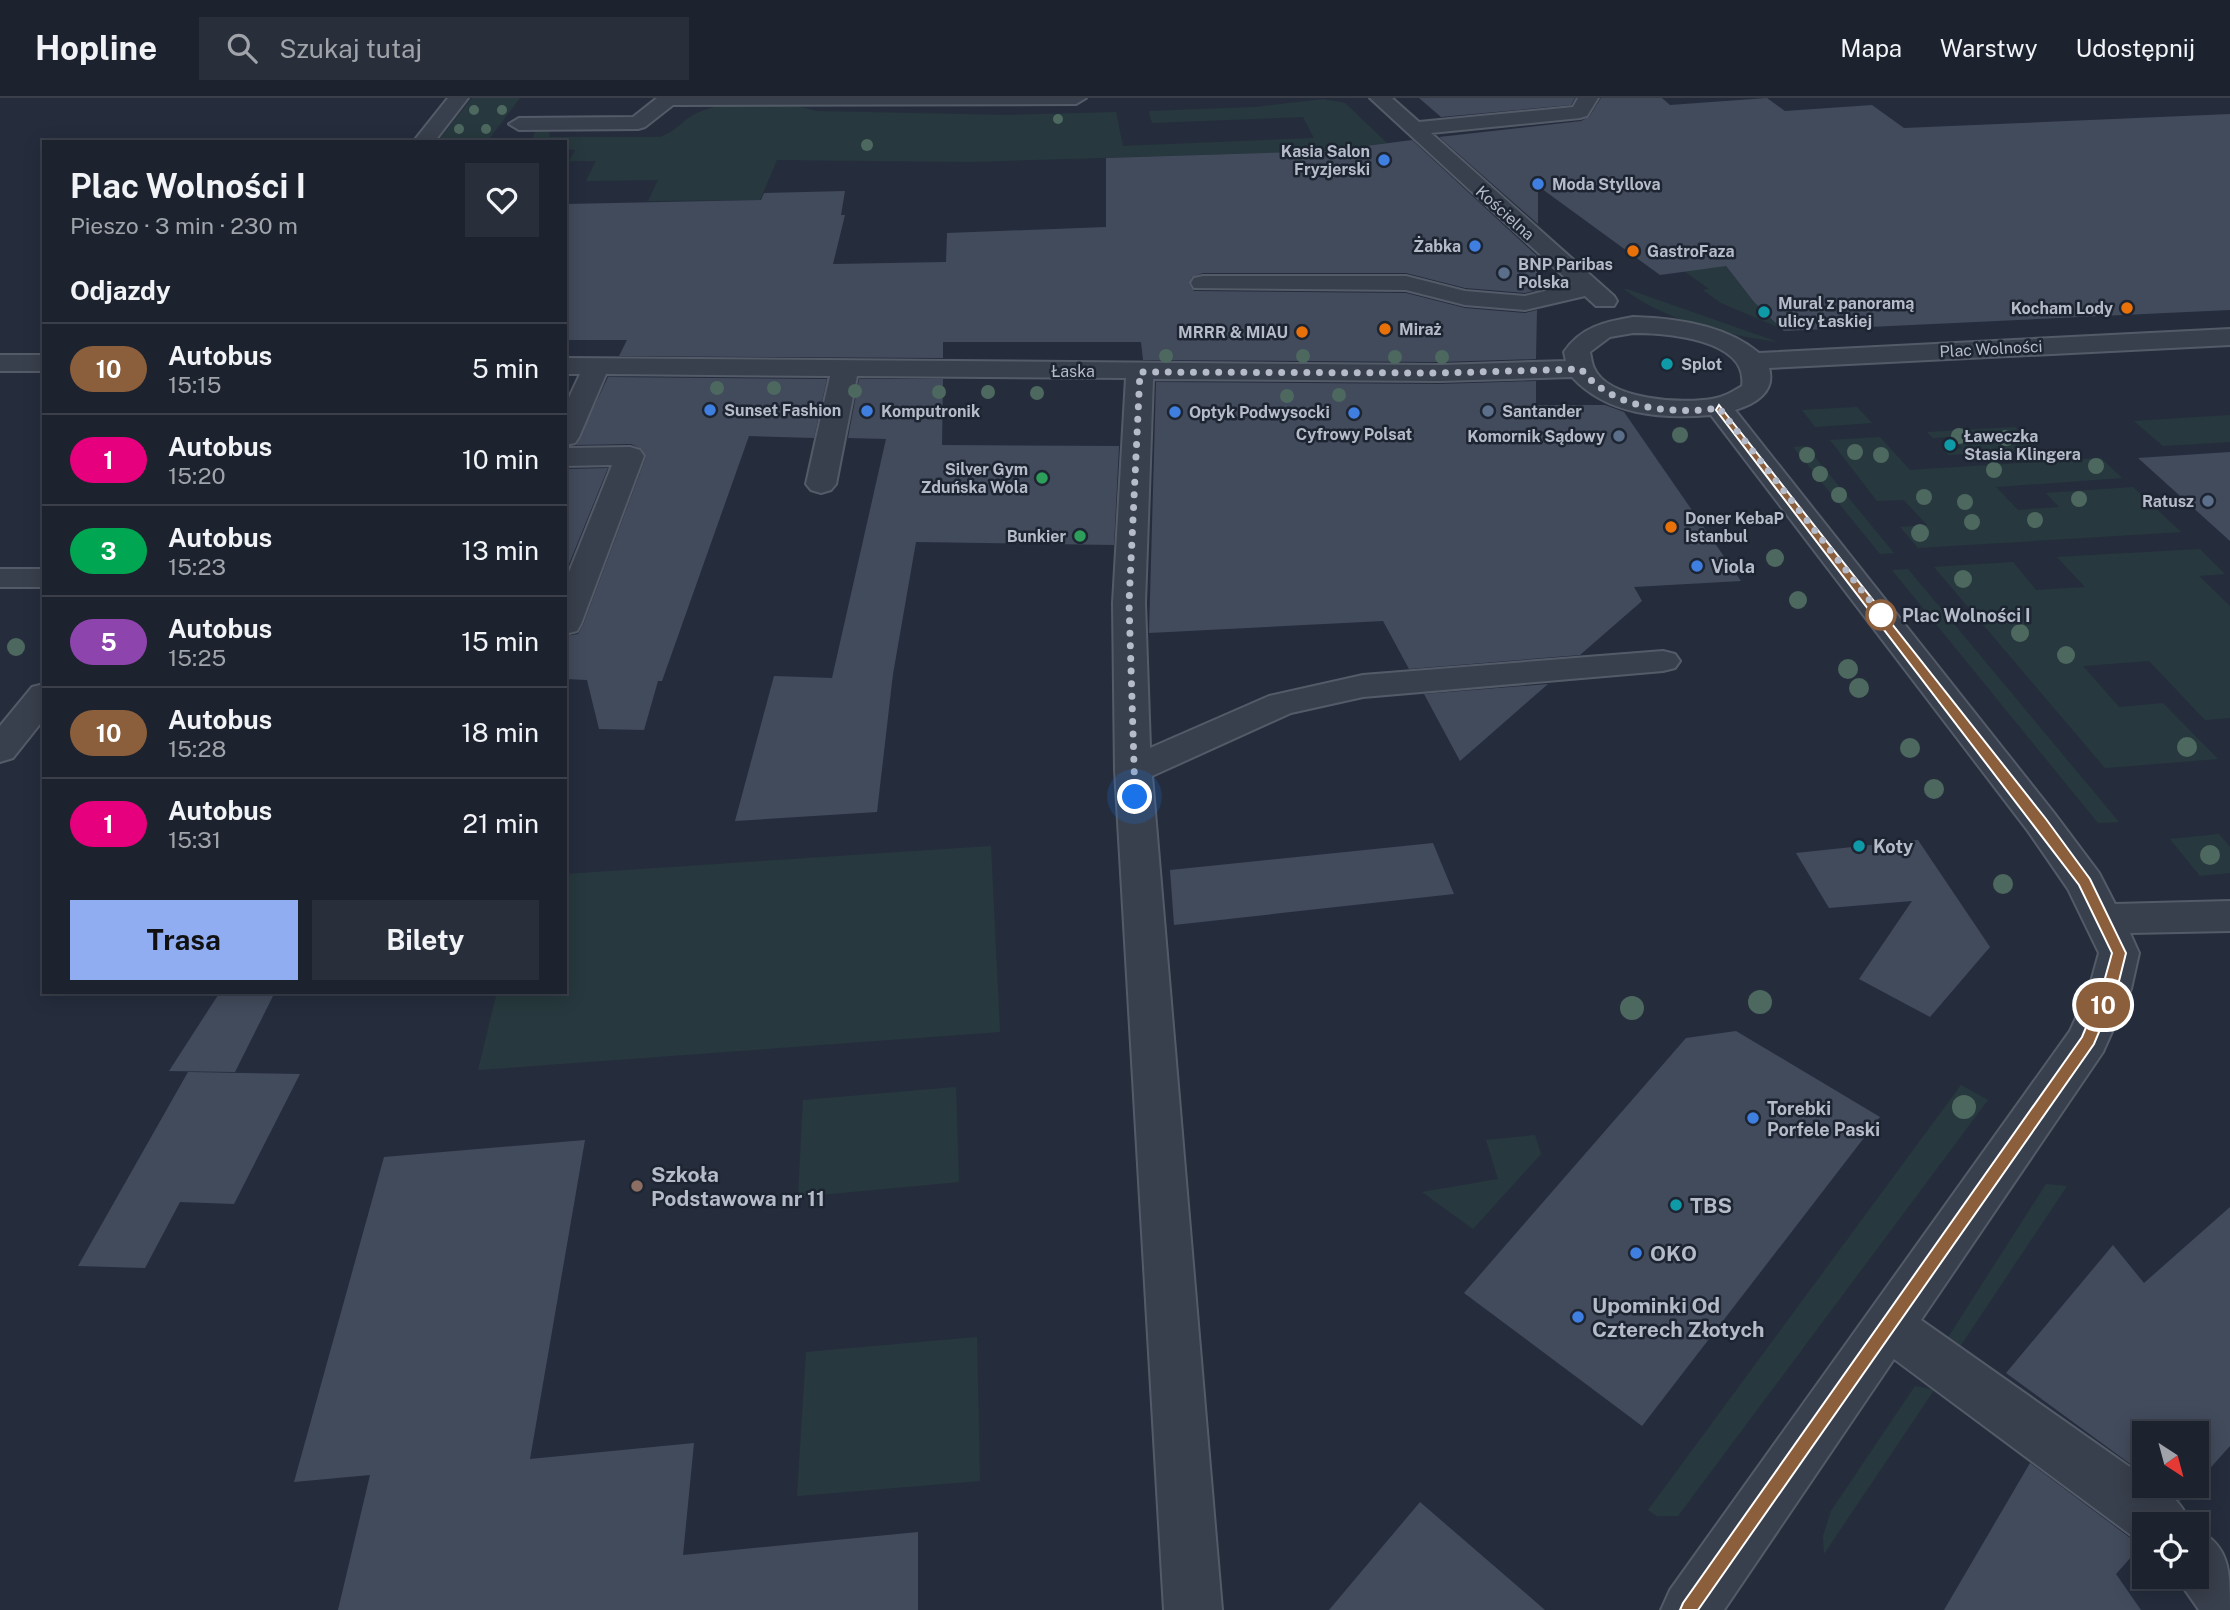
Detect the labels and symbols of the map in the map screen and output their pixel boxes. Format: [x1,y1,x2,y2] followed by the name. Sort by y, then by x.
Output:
[1281,142,1370,179] place label: Kasia Salon Fryzjerski
[1376,152,1392,168] marker: Kasia Salon Fryzjerski
[1552,175,1660,194] place label: Moda Styllova
[1530,176,1546,192] marker: Moda Styllova
[1472,182,1538,244] street label: Kościelna
[1413,236,1461,256] place label: Żabka
[1467,238,1483,254] marker: Żabka
[1647,242,1735,261] place label: GastroFaza
[1625,243,1641,259] marker: GastroFaza
[1518,255,1613,292] place label: BNP Paribas Polska
[1496,265,1512,281] marker: BNP Paribas Polska
[1778,294,1914,331] place label: Mural z panoramą ulicy Łaskiej
[2011,299,2113,318] place label: Kocham Lody
[2119,300,2135,316] marker: Kocham Lody
[1756,304,1772,320] marker: Mural z panoramą ulicy Łaskiej
[1399,320,1441,339] place label: Miraż
[1377,321,1393,337] marker: Miraż
[1178,323,1288,342] place label: MRRR & MIAU
[1294,324,1310,340] marker: MRRR & MIAU
[1939,337,2043,361] street label: Plac Wolności
[1681,355,1723,374] place label: Splot
[1659,356,1675,372] marker: Splot
[1051,362,1095,381] street label: Łaska
[724,401,841,420] place label: Sunset Fashion
[702,402,718,418] marker: Sunset Fashion
[881,402,980,421] place label: Komputronik
[1502,402,1582,421] place label: Santander
[859,403,875,419] marker: Komputronik
[1189,403,1330,422] place label: Optyk Podwysocki
[1480,403,1496,419] marker: Santander
[1167,404,1183,420] marker: Optyk Podwysocki
[1346,405,1362,421] marker: Cyfrowy Polsat
[1296,425,1413,444] place label: Cyfrowy Polsat
[1467,427,1605,446] place label: Komornik Sądowy
[1964,427,2081,464] place label: Ławeczka Stasia Klingera
[1611,428,1627,444] marker: Komornik Sądowy
[1942,437,1958,453] marker: Ławeczka Stasia Klingera
[921,460,1028,497] place label: Silver Gym Zduńska Wola
[1034,470,1050,486] marker: Silver Gym Zduńska Wola
[2142,492,2194,511] place label: Ratusz
[2200,493,2216,509] marker: Ratusz
[1685,509,1784,546] place label: Doner KebaP Istanbul
[1663,519,1679,535] marker: Doner KebaP Istanbul
[1007,527,1066,546] place label: Bunkier
[1072,528,1088,544] marker: Bunkier
[1711,556,1755,577] place label: Viola
[1689,558,1705,574] marker: Viola
[1866,600,1896,630] marker: Plac Wolności I
[1902,605,2031,626] place label: Plac Wolności I
[1117,779,1152,814] your location
[1873,836,1913,857] place label: Koty
[1851,838,1867,854] marker: Koty
[2072,982,2134,1028] line badge: 10
[1767,1098,1880,1140] place label: Torebki Porfele Paski
[1745,1110,1761,1126] marker: Torebki Porfele Paski
[651,1162,825,1211] place label: Szkoła Podstawowa nr 11
[629,1178,645,1194] marker: Szkoła Podstawowa nr 11
[1690,1193,1732,1218] place label: TBS
[1668,1197,1684,1213] marker: TBS
[1650,1241,1697,1266] place label: OKO
[1628,1245,1644,1261] marker: OKO
[1592,1293,1764,1342] place label: Upominki Od Czterech Złotych
[1570,1309,1586,1325] marker: Upominki Od Czterech Złotych
[2132,1421,2208,1498] north arrow

